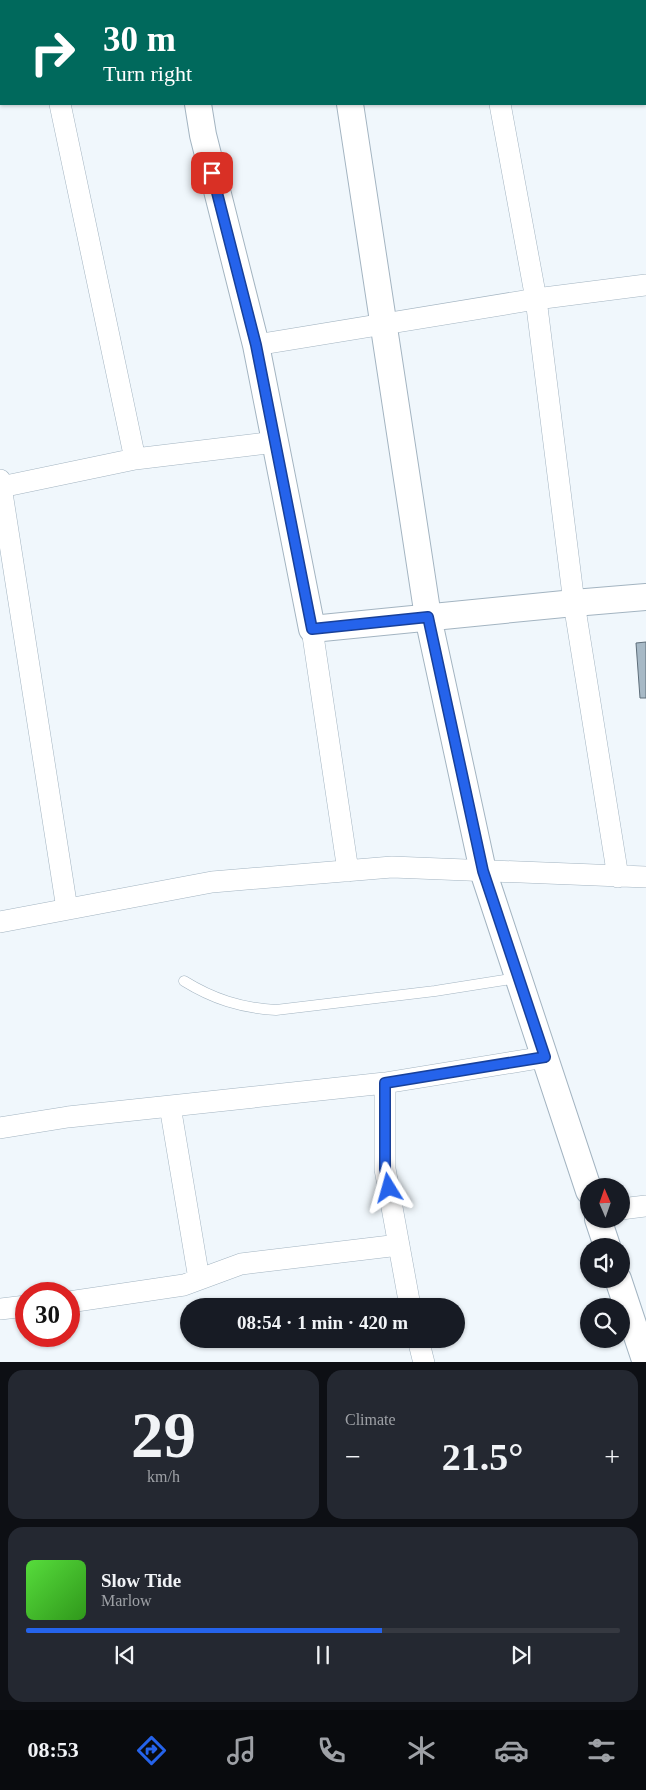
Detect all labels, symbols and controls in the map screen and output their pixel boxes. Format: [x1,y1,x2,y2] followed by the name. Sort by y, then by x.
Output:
[20,20,85,85] icon: right
[103,20,176,59] text: 30 m
[103,61,192,86] text: Turn right
[191,152,233,194] pin
[198,159,226,187] icon: arrive
[362,1161,414,1213] position arrow
[580,1178,630,1228] north arrow
[580,1178,630,1348] map controls
[580,1238,630,1288] button: sound
[15,1282,80,1347] speed limit sign: 30
[580,1298,630,1348] button: search
[237,1312,408,1333] text: 08:54 · 1 min · 420 m
[131,1399,196,1471] text: 29
[345,1411,396,1428] text: Climate
[442,1436,523,1478] text: 21.5°
[345,1441,361,1472] text: −
[604,1441,620,1472] text: +
[147,1468,180,1485] text: km/h
[101,1570,181,1591] text: Slow Tide
[101,1592,152,1609] text: Marlow
[111,1641,139,1669] icon: previous
[309,1641,337,1669] icon: pause
[507,1641,535,1669] icon: next
[134,1733,169,1768] icon: directions
[224,1733,259,1768] icon: music
[314,1733,349,1768] icon: phone
[404,1733,439,1768] icon: climate
[494,1733,529,1768] icon: car
[584,1733,619,1768] icon: filters
[27,1737,79,1762] text: 08:53

